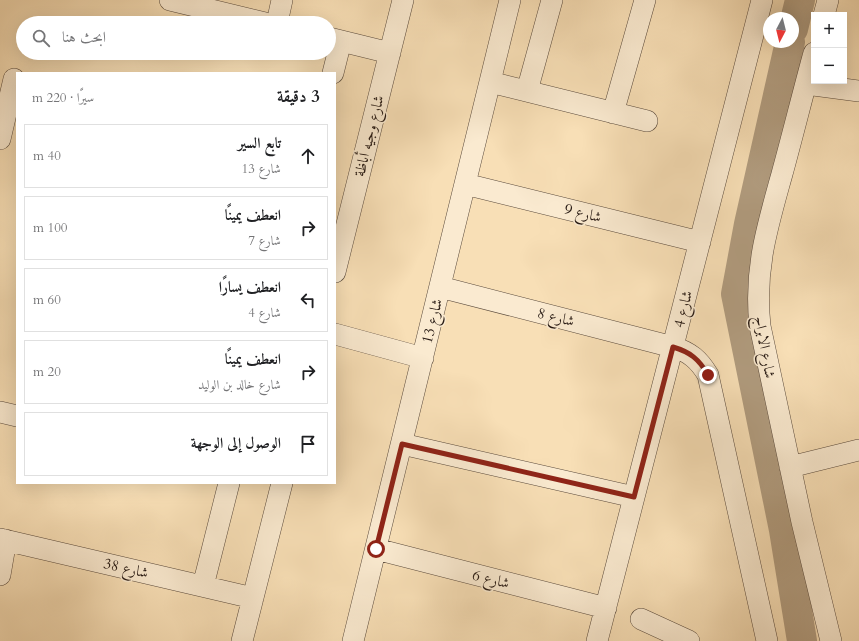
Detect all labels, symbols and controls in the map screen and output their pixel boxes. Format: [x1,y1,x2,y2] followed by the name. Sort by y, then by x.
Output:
[763,12,799,48] north arrow
[811,12,847,84] map controls
[811,12,847,48] button: +
[16,16,336,60] search box
[30,27,52,49] icon: search
[62,27,106,47] text: ابحث هنا
[811,48,847,84] button: −
[277,85,320,108] text: 3 دقيقة
[32,89,94,107] text: سيرًا · 220 m
[348,93,392,180] street label: شارع وجيه أباظة
[238,133,281,153] text: تابع السير
[297,145,319,167] icon: ahead
[33,147,61,165] text: 40 m
[242,160,281,178] text: شارع 13
[562,199,604,230] street label: شارع 9
[225,205,281,225] text: انعطف يمينًا
[297,217,319,239] icon: right
[33,219,67,237] text: 100 m
[248,232,281,250] text: شارع 7
[219,277,281,297] text: انعطف يسارًا
[669,288,700,330] street label: شارع 4
[297,289,319,311] icon: left
[33,291,61,309] text: 60 m
[417,297,450,346] street label: شارع 13
[535,303,577,334] street label: شارع 8
[248,304,281,322] text: شارع 4
[747,314,780,380] street label: شارع الابراج
[225,349,281,369] text: انعطف يمينًا
[297,361,319,383] icon: right
[33,363,61,381] text: 20 m
[699,366,717,384] route end
[198,376,281,394] text: شارع خالد بن الوليد
[191,433,281,453] text: الوصول إلى الوجهة
[297,433,319,455] icon: arrive
[367,540,385,558] route start
[101,553,150,586] street label: شارع 38
[470,565,512,596] street label: شارع 6

